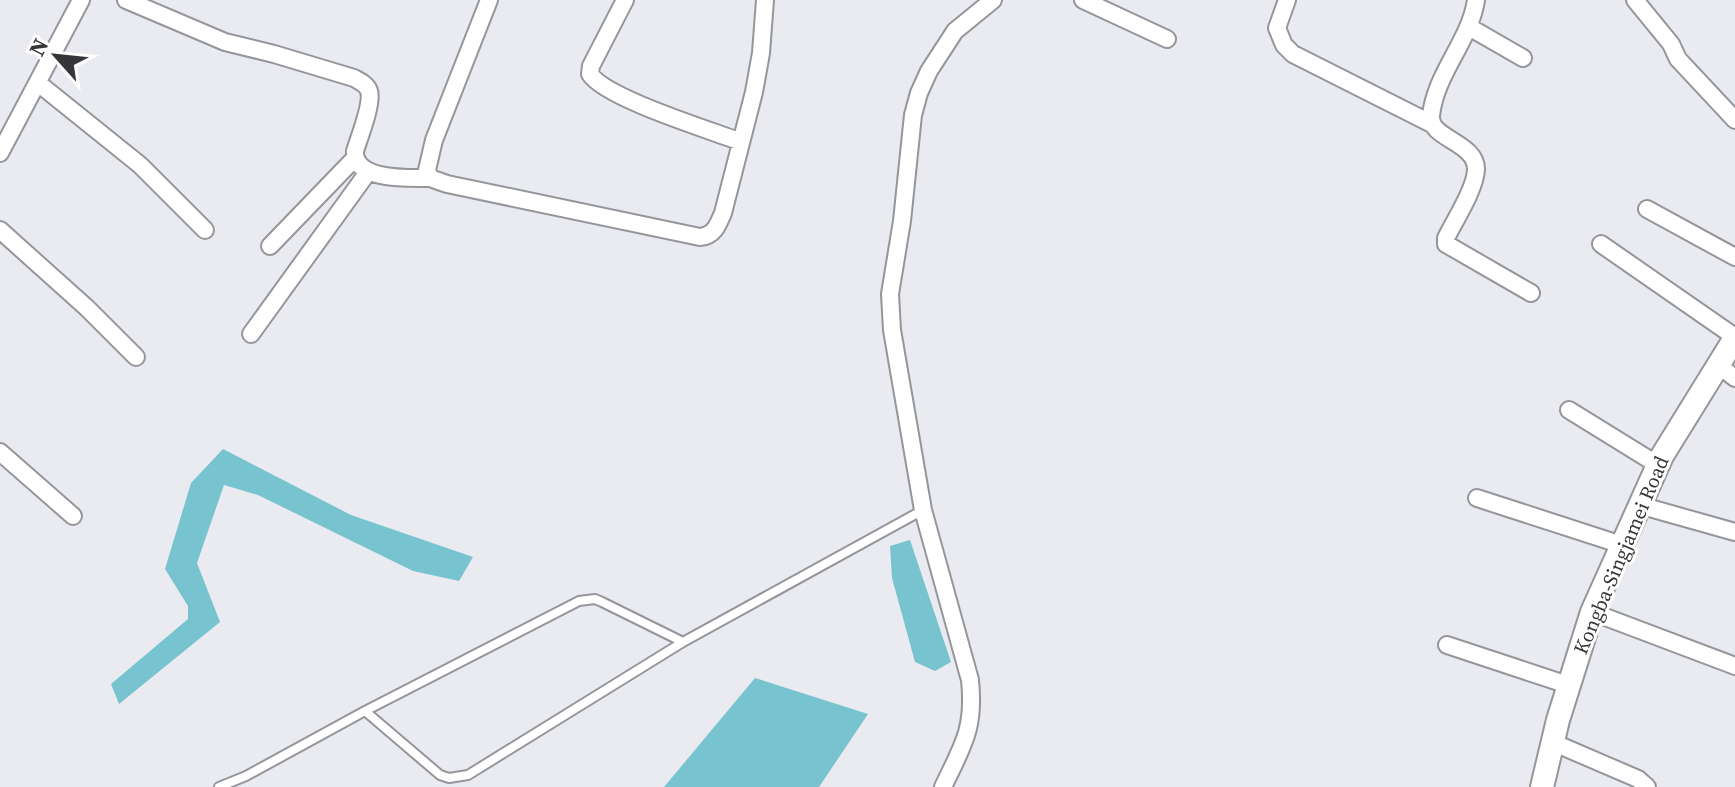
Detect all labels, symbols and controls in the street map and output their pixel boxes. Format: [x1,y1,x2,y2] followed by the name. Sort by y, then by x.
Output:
[16,16,96,96] north arrow
[21,33,55,61] text: N
[1567,451,1676,658] street label: Kongba-Singjamei Road

